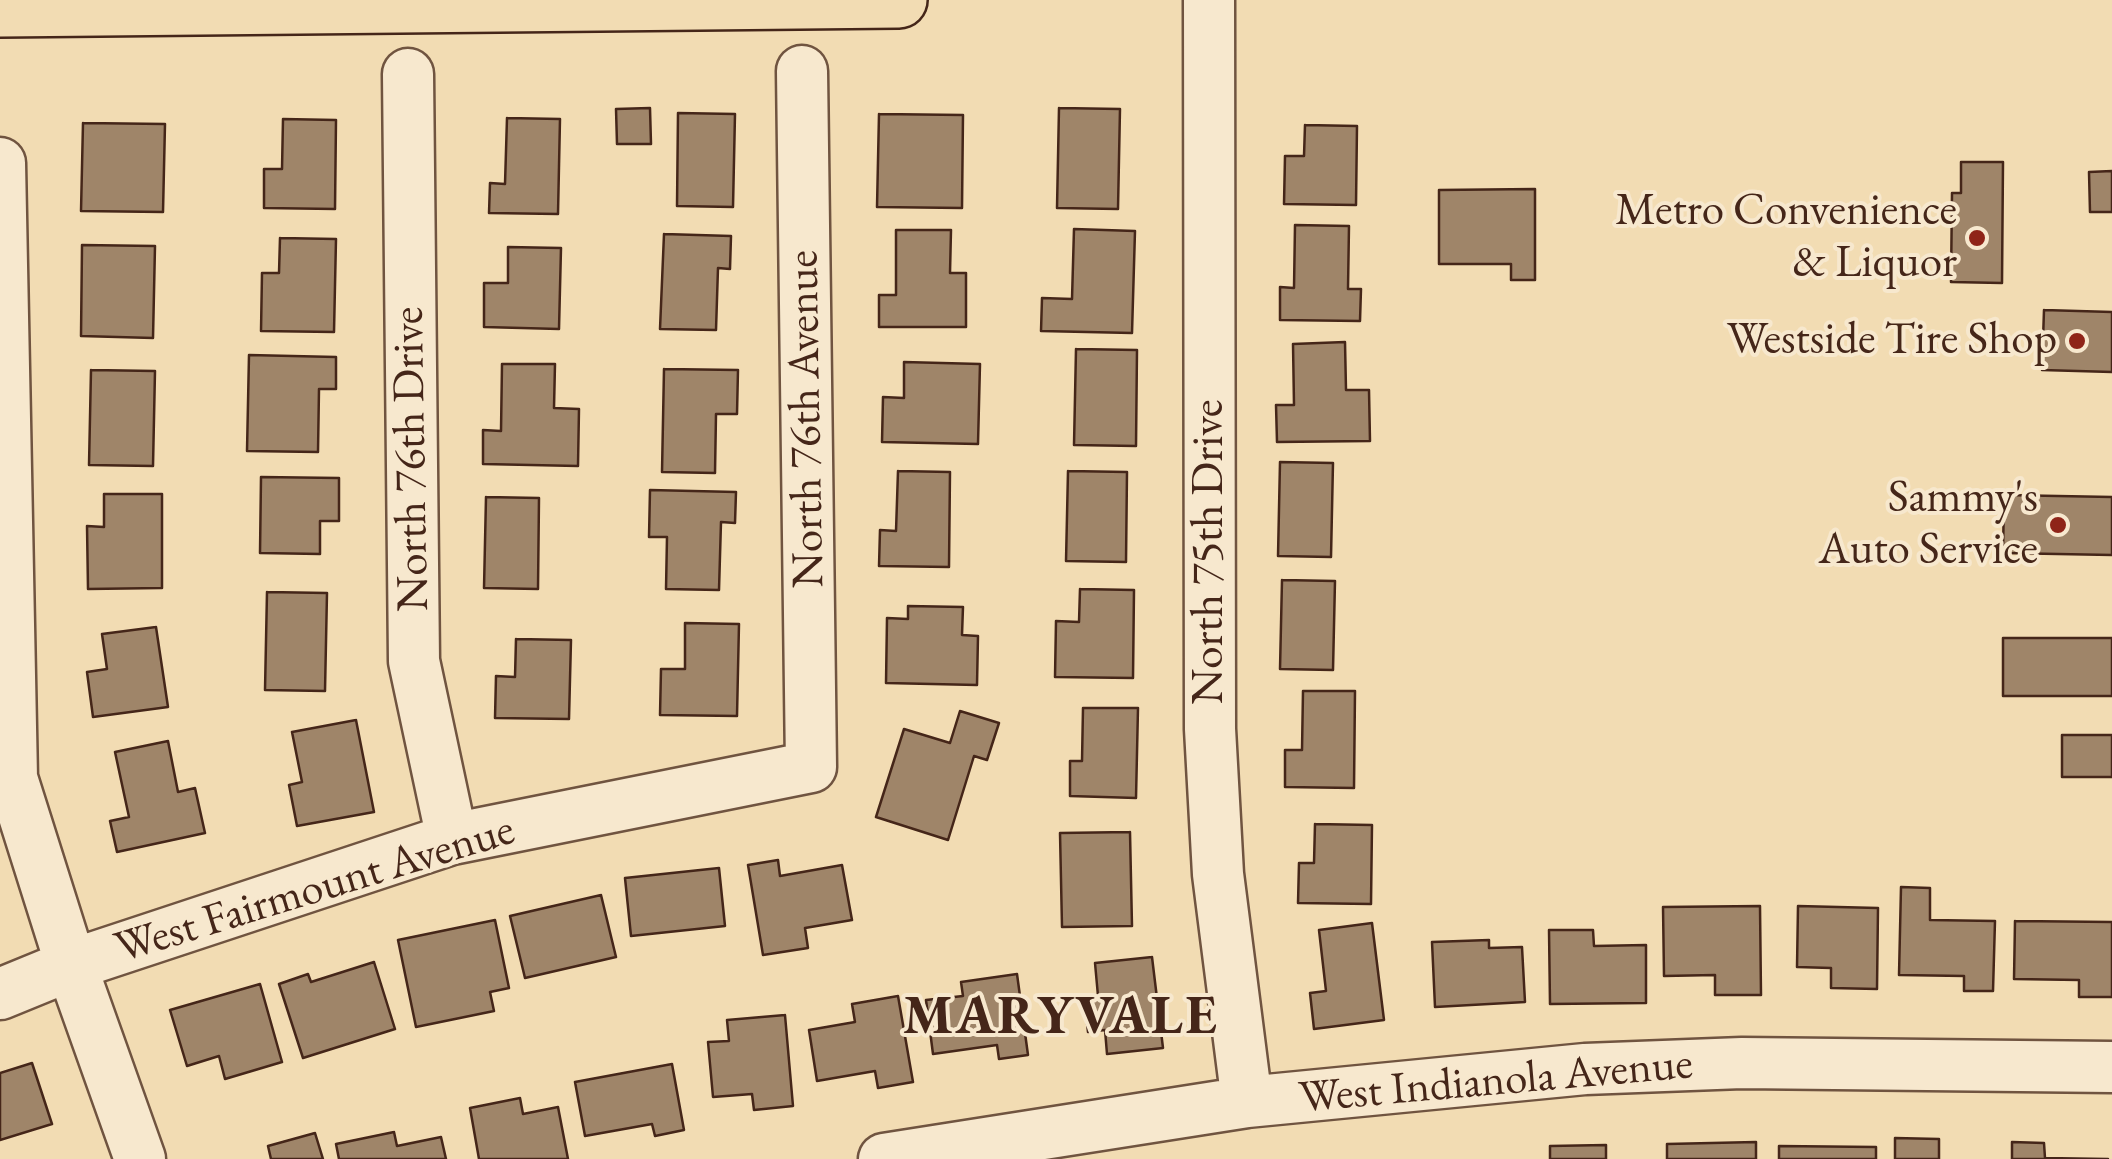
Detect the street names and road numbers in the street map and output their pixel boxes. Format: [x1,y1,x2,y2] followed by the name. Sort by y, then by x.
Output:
[777,250,837,588] street label: North 76th Avenue
[382,306,442,612] street label: North 76th Drive
[1183,400,1237,704] street label: North 75th Drive
[109,804,521,976] street label: West Fairmount Avenue
[1297,1038,1695,1126] street label: West Indianola Avenue

